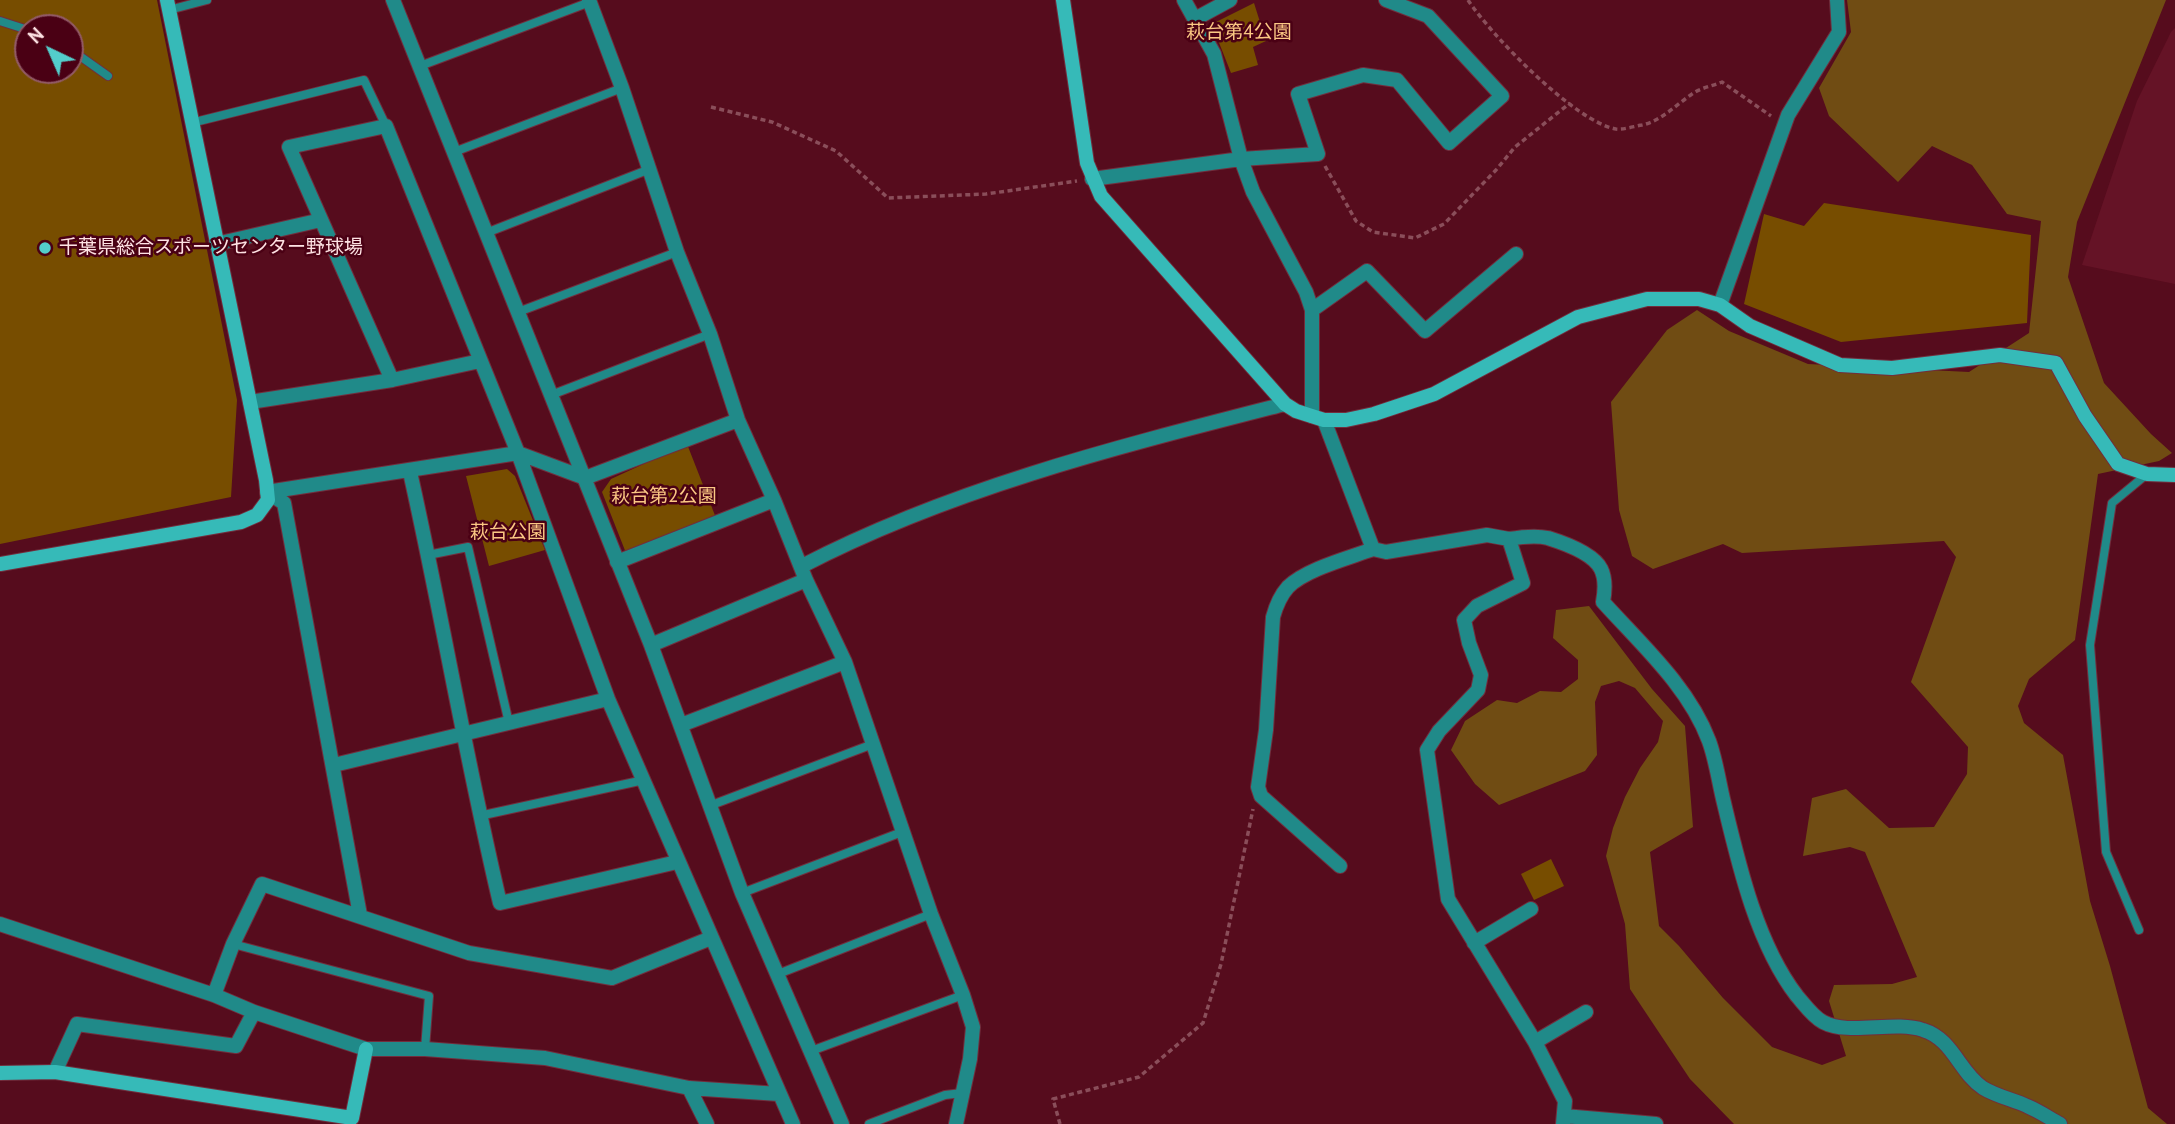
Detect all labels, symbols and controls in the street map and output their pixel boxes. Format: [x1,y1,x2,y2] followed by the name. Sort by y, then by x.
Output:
[14,14,84,84] north arrow
[23,22,49,48] text: N
[1186,22,1292,44] park label: 萩台第4公園
[59,237,363,259] place label: 千葉県総合スポーツセンター野球場
[37,240,53,256] marker: 千葉県総合スポーツセンター野球場
[611,486,717,508] park label: 萩台第2公園
[470,522,546,544] park label: 萩台公園

